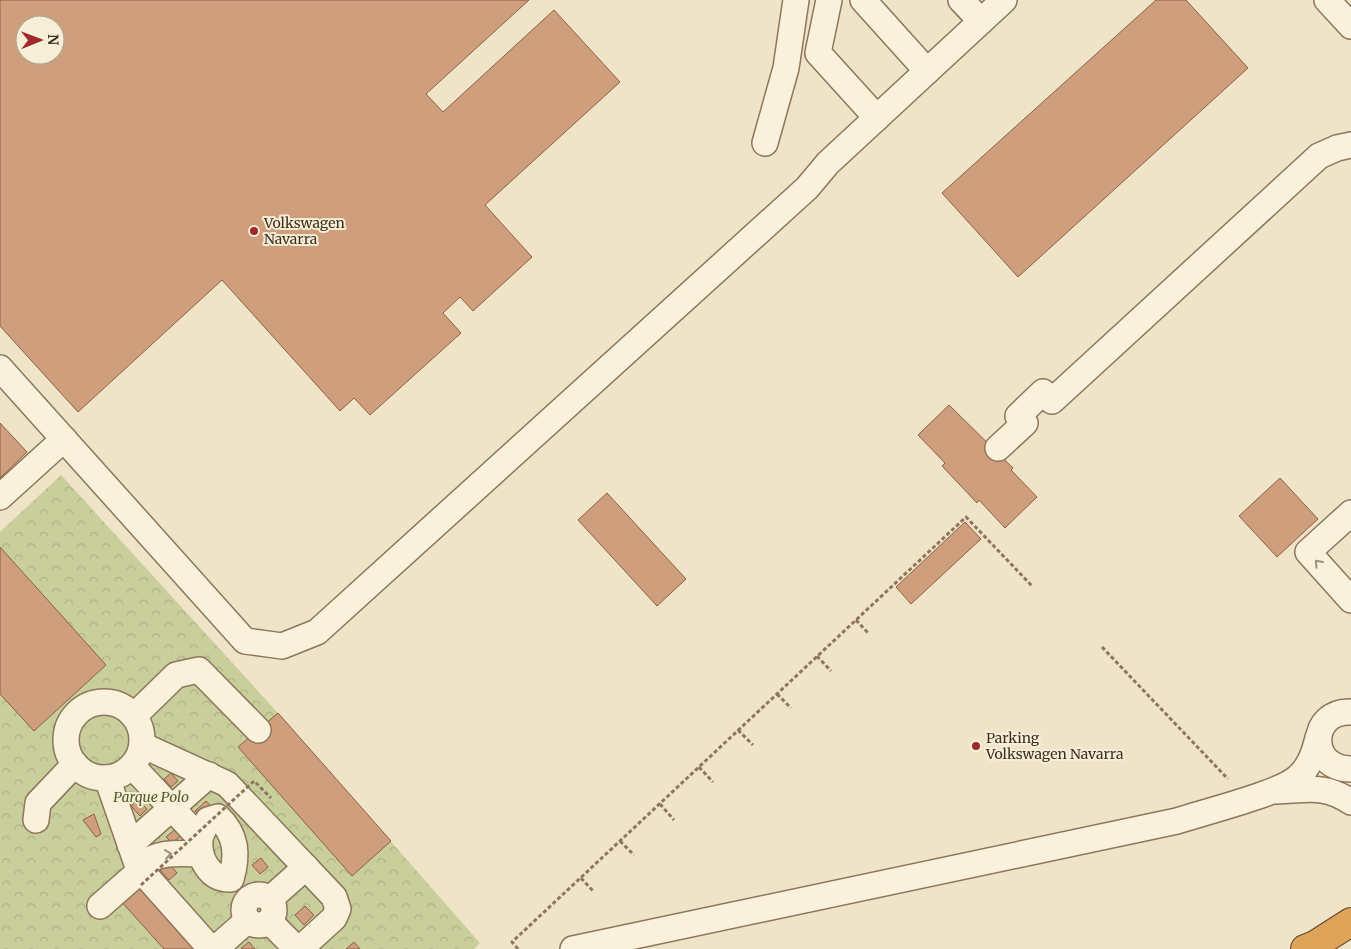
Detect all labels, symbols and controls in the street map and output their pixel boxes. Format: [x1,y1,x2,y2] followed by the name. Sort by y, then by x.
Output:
[15,15,65,65] north arrow
[44,34,62,45] text: N
[263,214,345,248] place label: Volkswagen Navarra
[248,225,260,237] marker: Volkswagen Navarra
[1315,560,1324,569] one-way arrow
[985,729,1124,763] place label: Parking Volkswagen Navarra
[970,740,982,752] marker: Parking Volkswagen Navarra
[113,788,189,806] park label: Parque Polo
[164,850,172,860] one-way arrow

